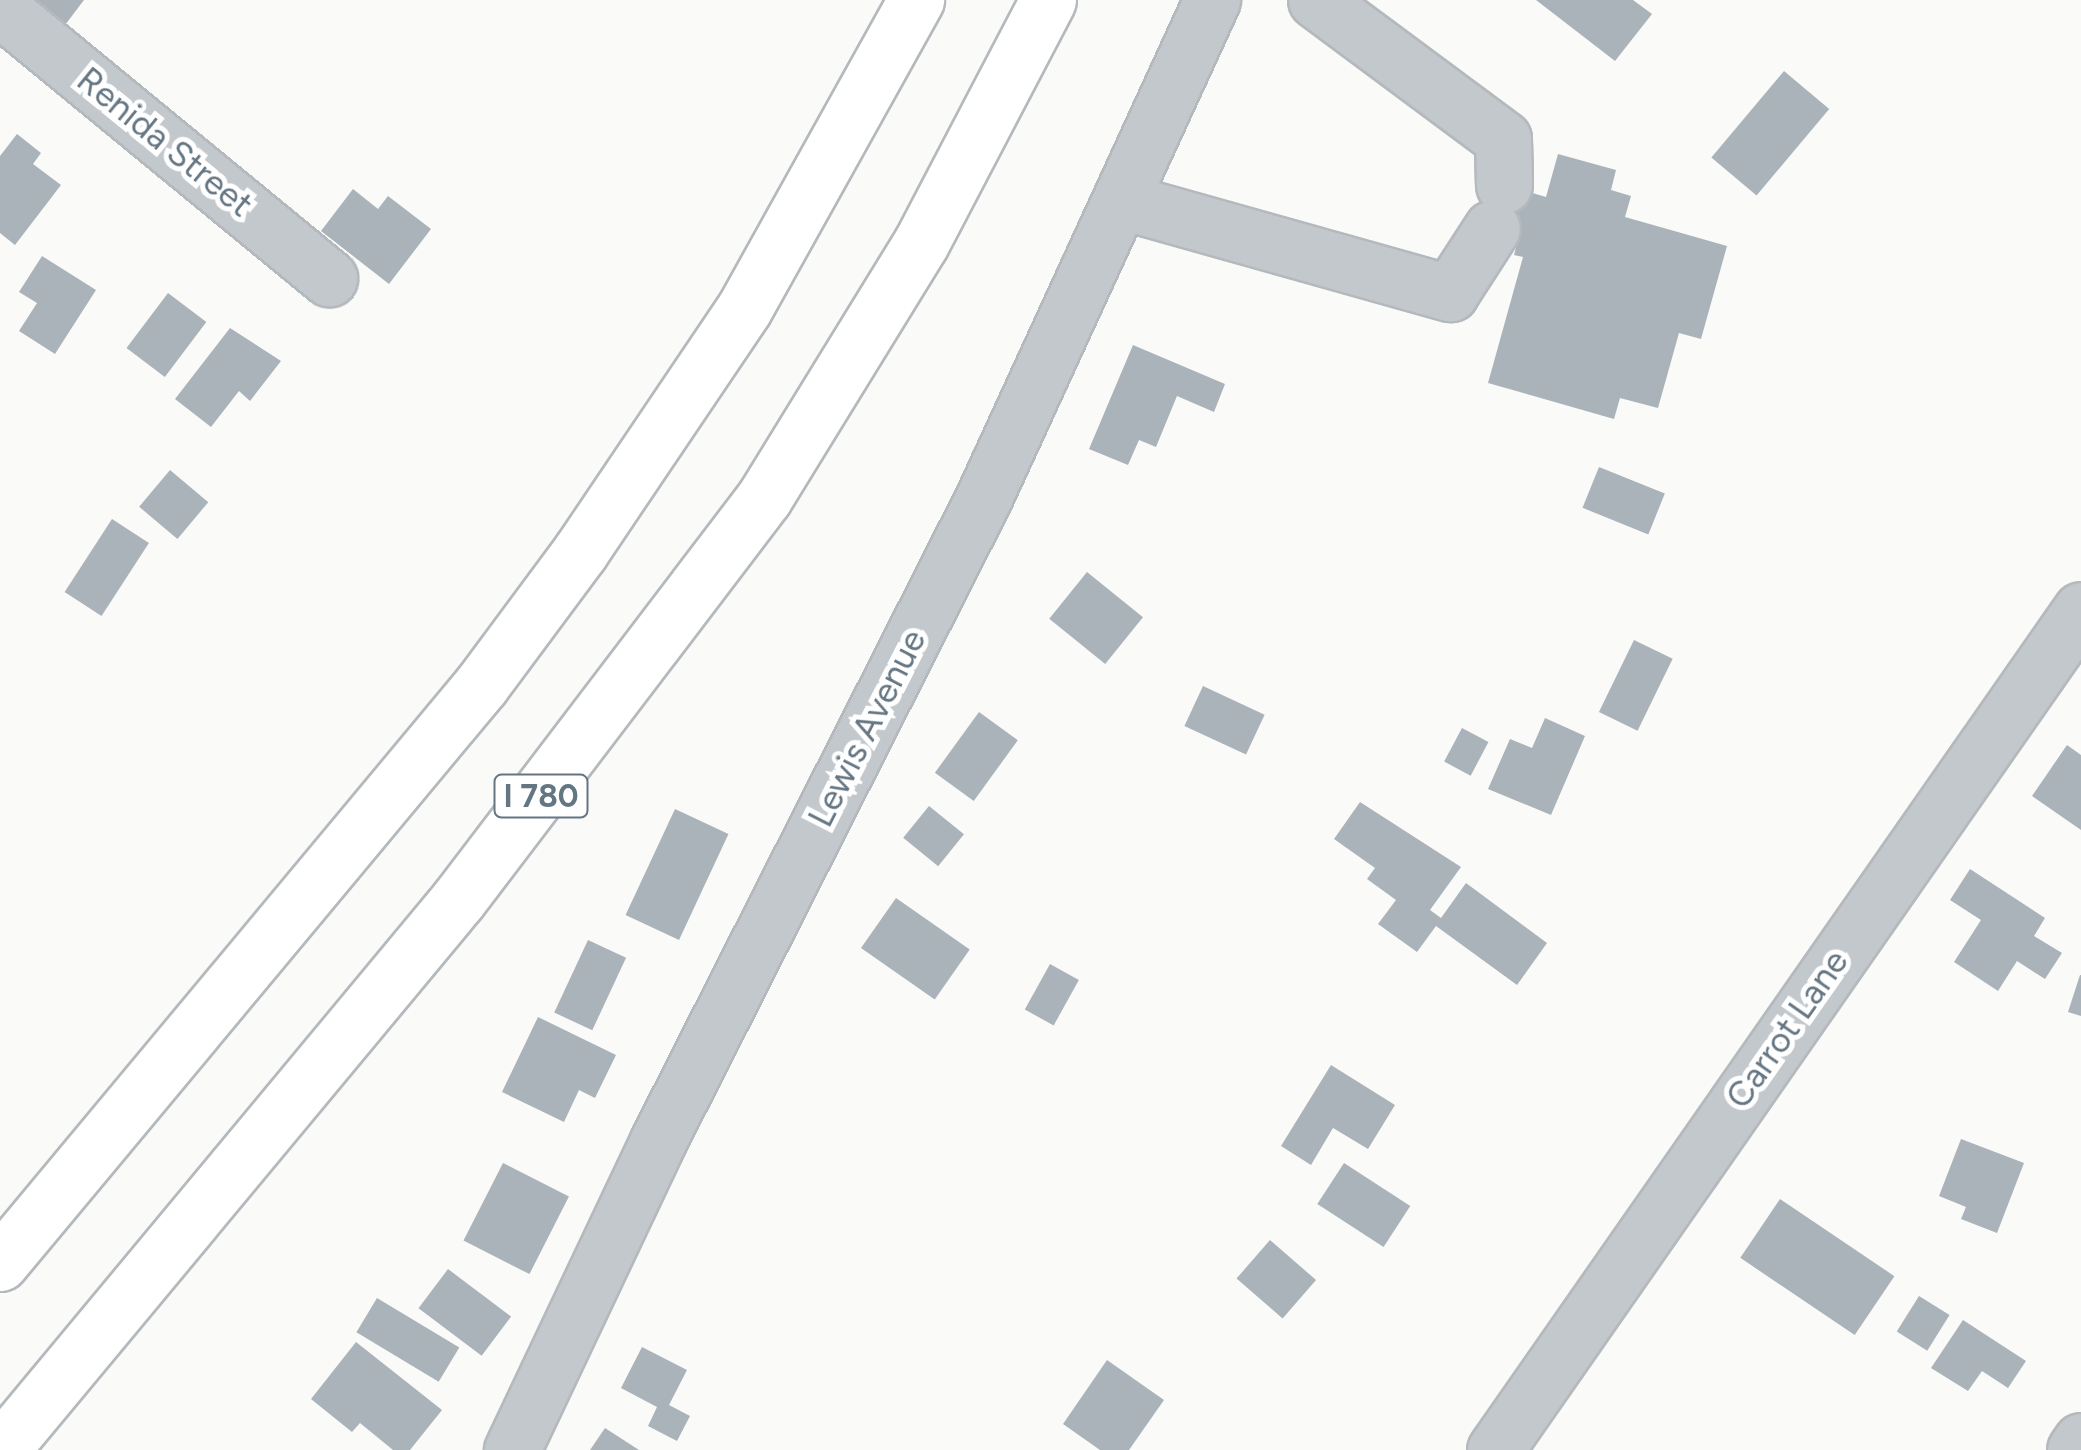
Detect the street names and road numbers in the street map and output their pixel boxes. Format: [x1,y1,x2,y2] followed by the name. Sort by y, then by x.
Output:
[69,58,261,226] street label: Renida Street
[799,622,935,834] street label: Lewis Avenue
[494,769,588,823] road number: I 780
[1717,942,1857,1116] street label: Carrot Lane

